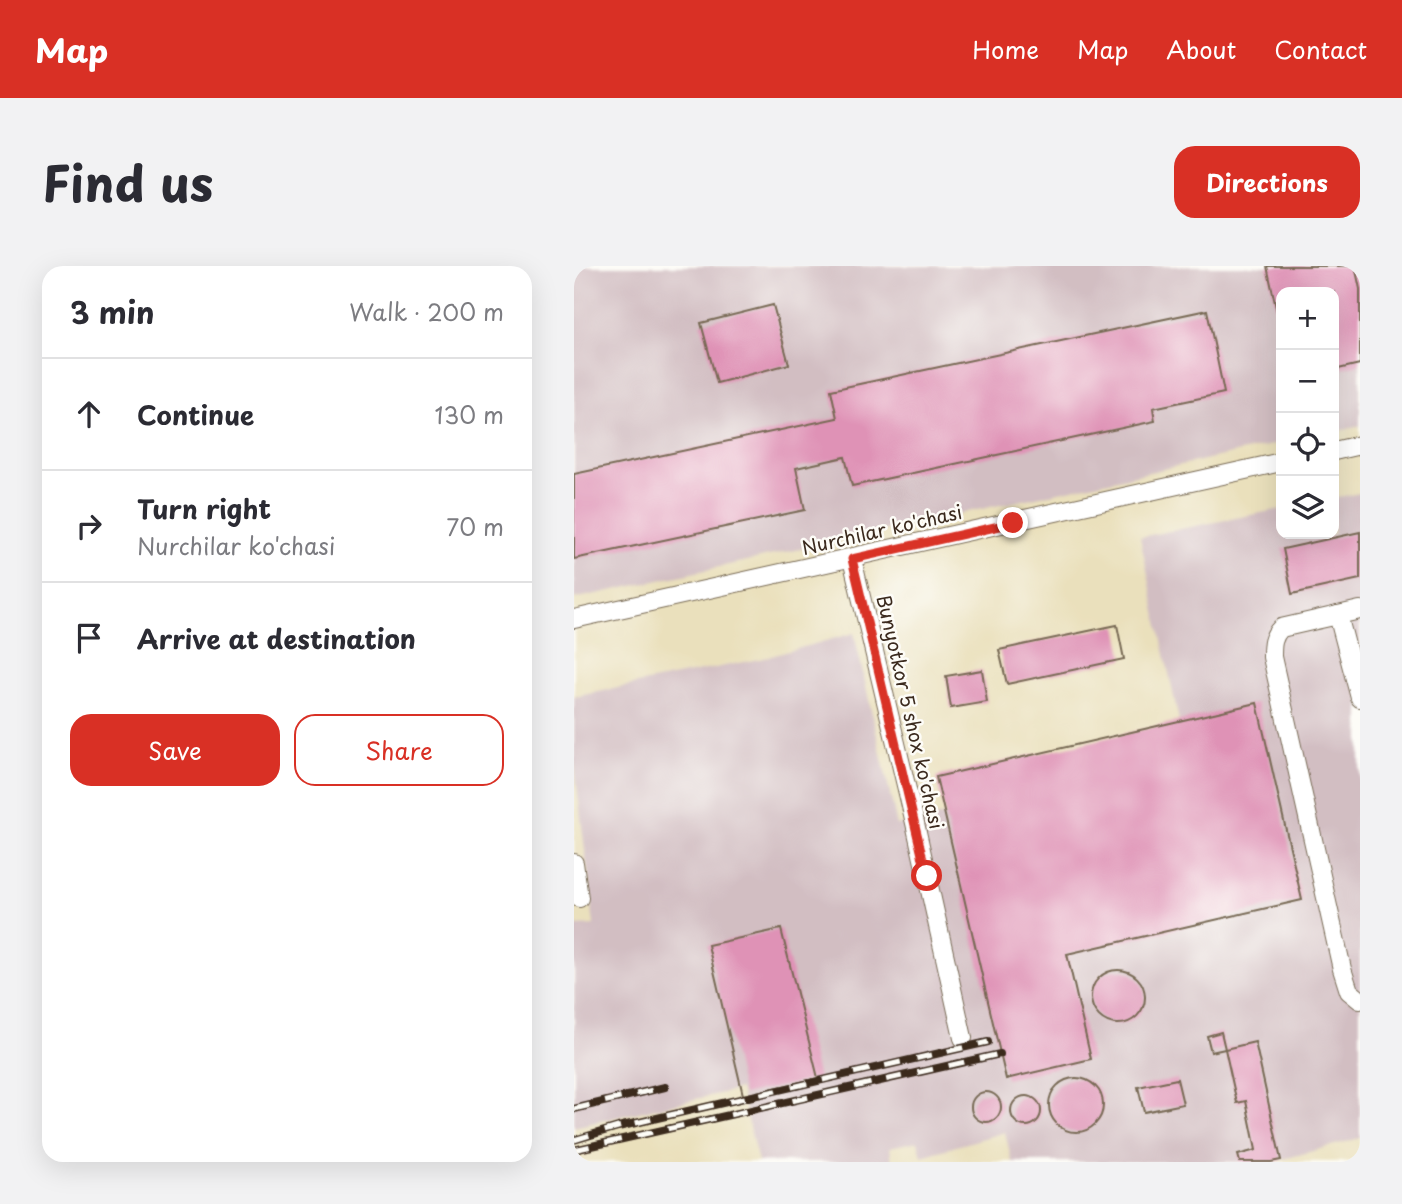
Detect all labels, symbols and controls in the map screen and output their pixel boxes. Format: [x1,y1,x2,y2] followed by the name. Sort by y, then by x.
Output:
[35,24,108,74] text: Map
[972,31,1039,67] text: Home
[1077,31,1128,67] text: Map
[1166,31,1236,67] text: About
[1274,31,1367,67] text: Contact
[42,145,213,219] text: Find us
[1174,146,1360,218] button: Directions
[1276,287,1339,539] map controls
[1276,287,1339,350] button: +
[70,289,155,334] text: 3 min
[349,294,504,329] text: Walk · 200 m
[1276,350,1339,413] button: −
[70,395,108,433] icon: ahead
[137,395,254,434] text: Continue
[434,397,504,432] text: 130 m
[1276,413,1339,476] button: locate
[1276,476,1339,539] button: layers
[137,489,271,528] text: Turn right
[799,497,965,561] street label: Nurchilar ko'chasi
[70,507,108,545] icon: right
[997,507,1028,538] route end
[446,509,504,544] text: 70 m
[137,528,335,563] text: Nurchilar ko'chasi
[870,592,952,832] street label: Bunyotkor 5 shox ko'chasi
[70,619,108,657] icon: arrive
[137,619,416,658] text: Arrive at destination
[70,714,280,786] button: Save
[294,714,504,786] button: Share
[911,860,942,891] route start

